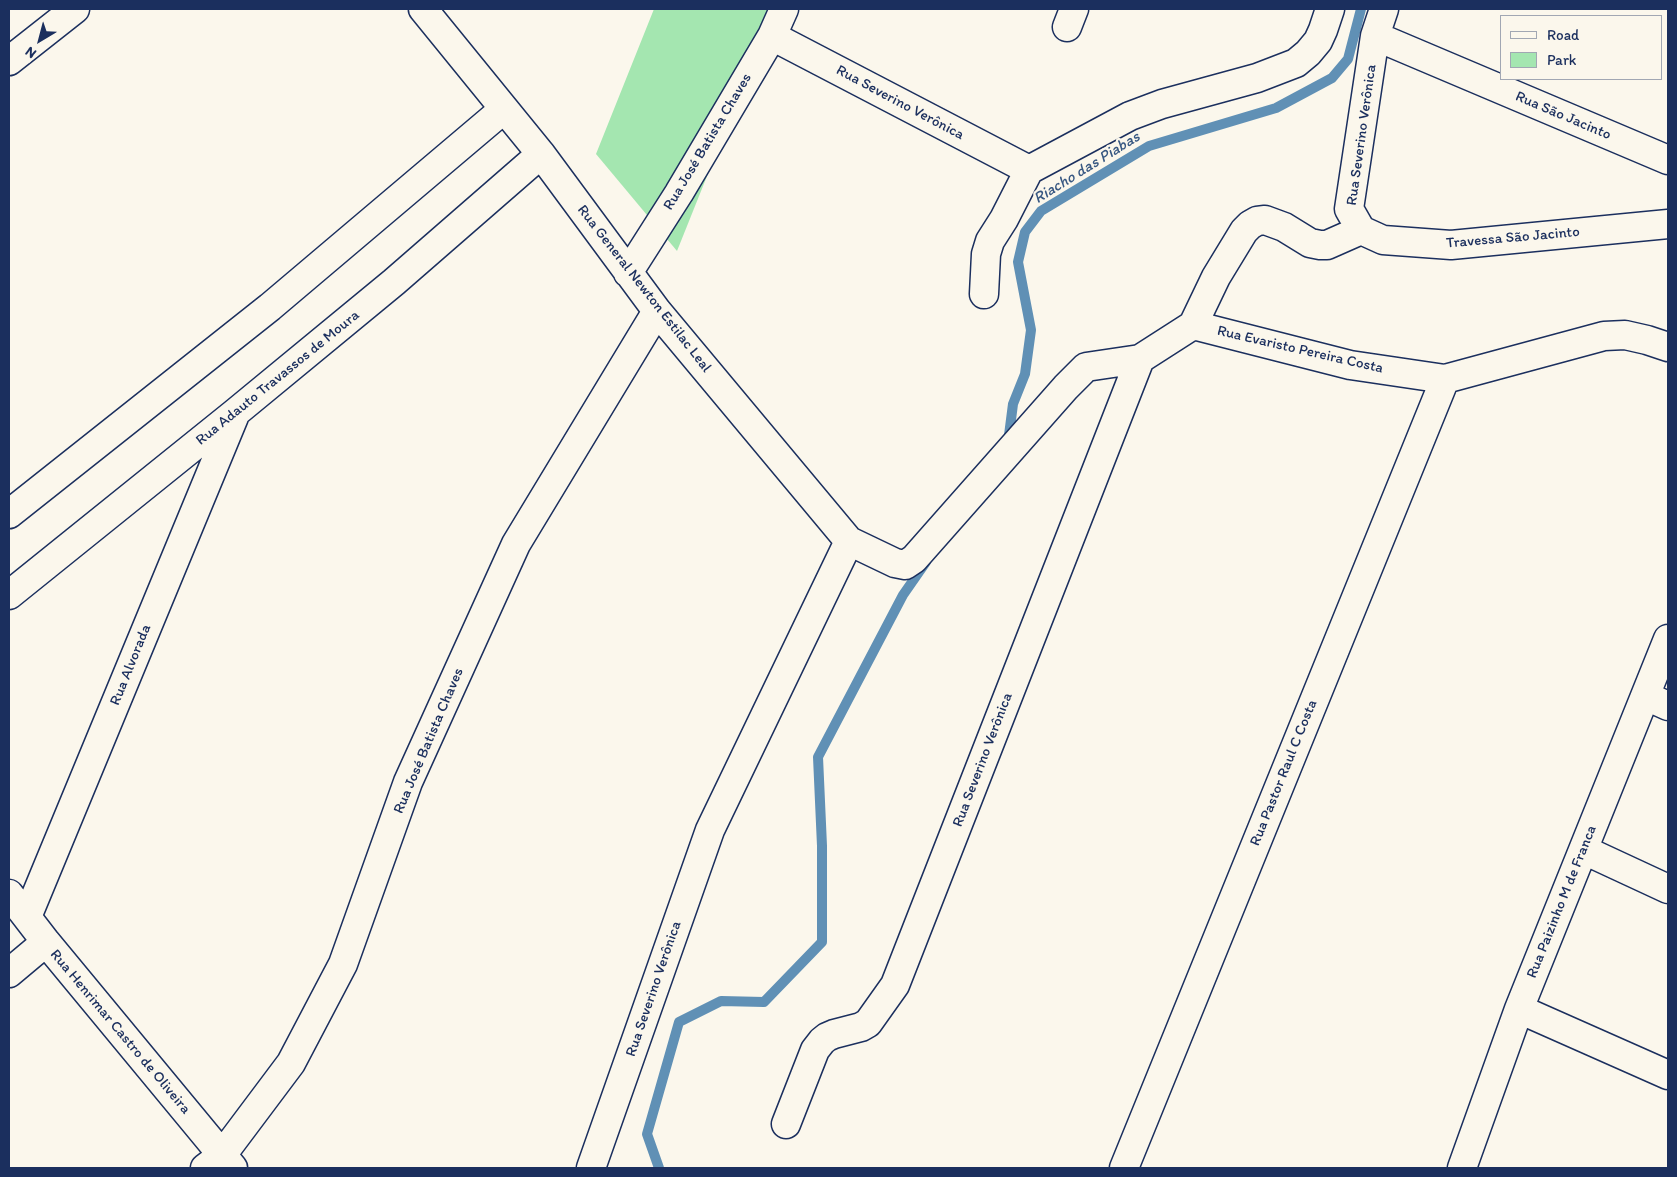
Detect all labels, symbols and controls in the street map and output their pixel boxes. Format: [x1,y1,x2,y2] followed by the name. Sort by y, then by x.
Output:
[15,15,65,65] north arrow
[1500,15,1662,80] legend
[1547,26,1579,44] text: Road
[22,43,40,62] text: N
[1547,51,1577,69] text: Park
[833,62,967,144] street label: Rua Severino Verônica
[1343,63,1381,207] street label: Rua Severino Verônica
[660,70,756,214] street label: Rua José Batista Chaves
[1512,88,1614,144] street label: Rua São Jacinto
[1030,128,1144,208] water label: Riacho das Piabas
[573,202,715,376] street label: Rua General Newton Estilac Leal
[1445,223,1581,253] street label: Travessa São Jacinto
[193,306,363,450] street label: Rua Adauto Travassos de Moura
[1215,322,1385,378] street label: Rua Evaristo Pereira Costa
[107,622,155,708] street label: Rua Alvorada
[390,665,468,817] street label: Rua José Batista Chaves
[949,690,1017,830] street label: Rua Severino Verônica
[1246,697,1322,849] street label: Rua Pastor Raul C Costa
[1523,823,1601,981] street label: Rua Paizinho M de Franca
[622,919,686,1059] street label: Rua Severino Verônica
[46,946,194,1118] street label: Rua Henrimar Castro de Oliveira

